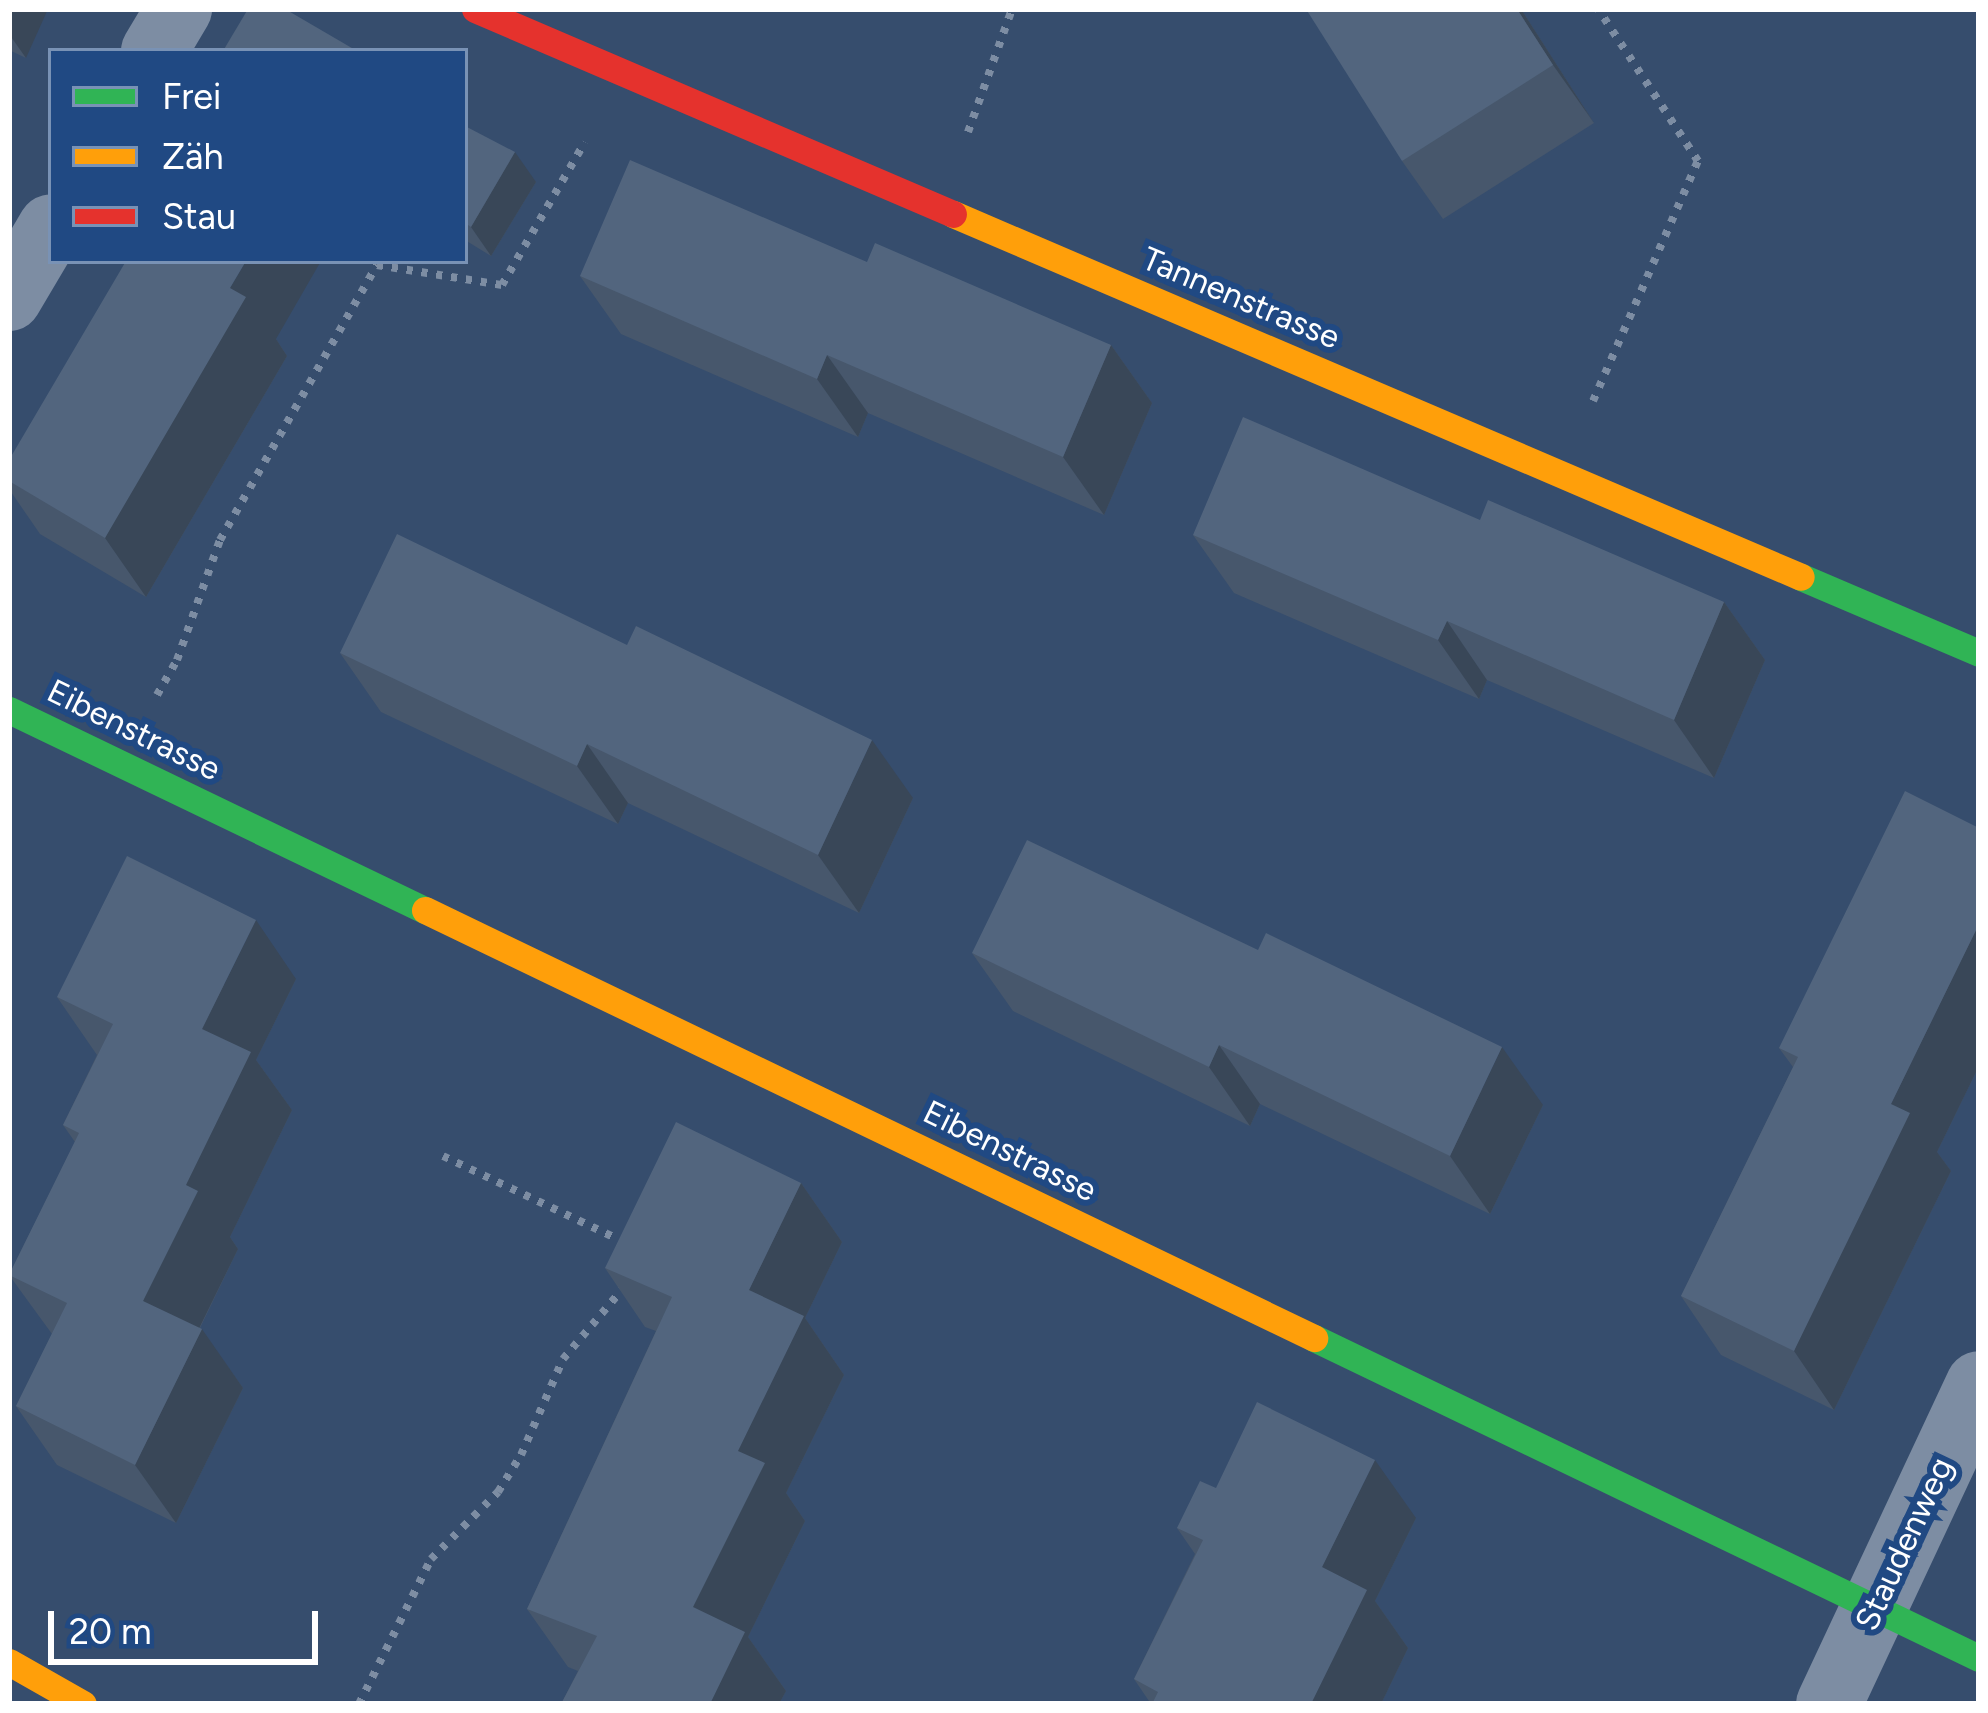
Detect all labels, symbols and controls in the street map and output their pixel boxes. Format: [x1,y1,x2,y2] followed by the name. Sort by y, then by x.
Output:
[48,48,468,264] legend
[162,75,221,118] text: Frei
[162,135,224,178] text: Zäh
[162,195,236,238] text: Stau
[1136,239,1346,357] street label: Tannenstrasse
[41,671,227,789] street label: Eibenstrasse
[917,1092,1103,1210] street label: Eibenstrasse
[1847,1451,1961,1637] street label: Staudenweg
[54,1587,324,1661] scale bar
[69,1610,152,1653] text: 20 m

